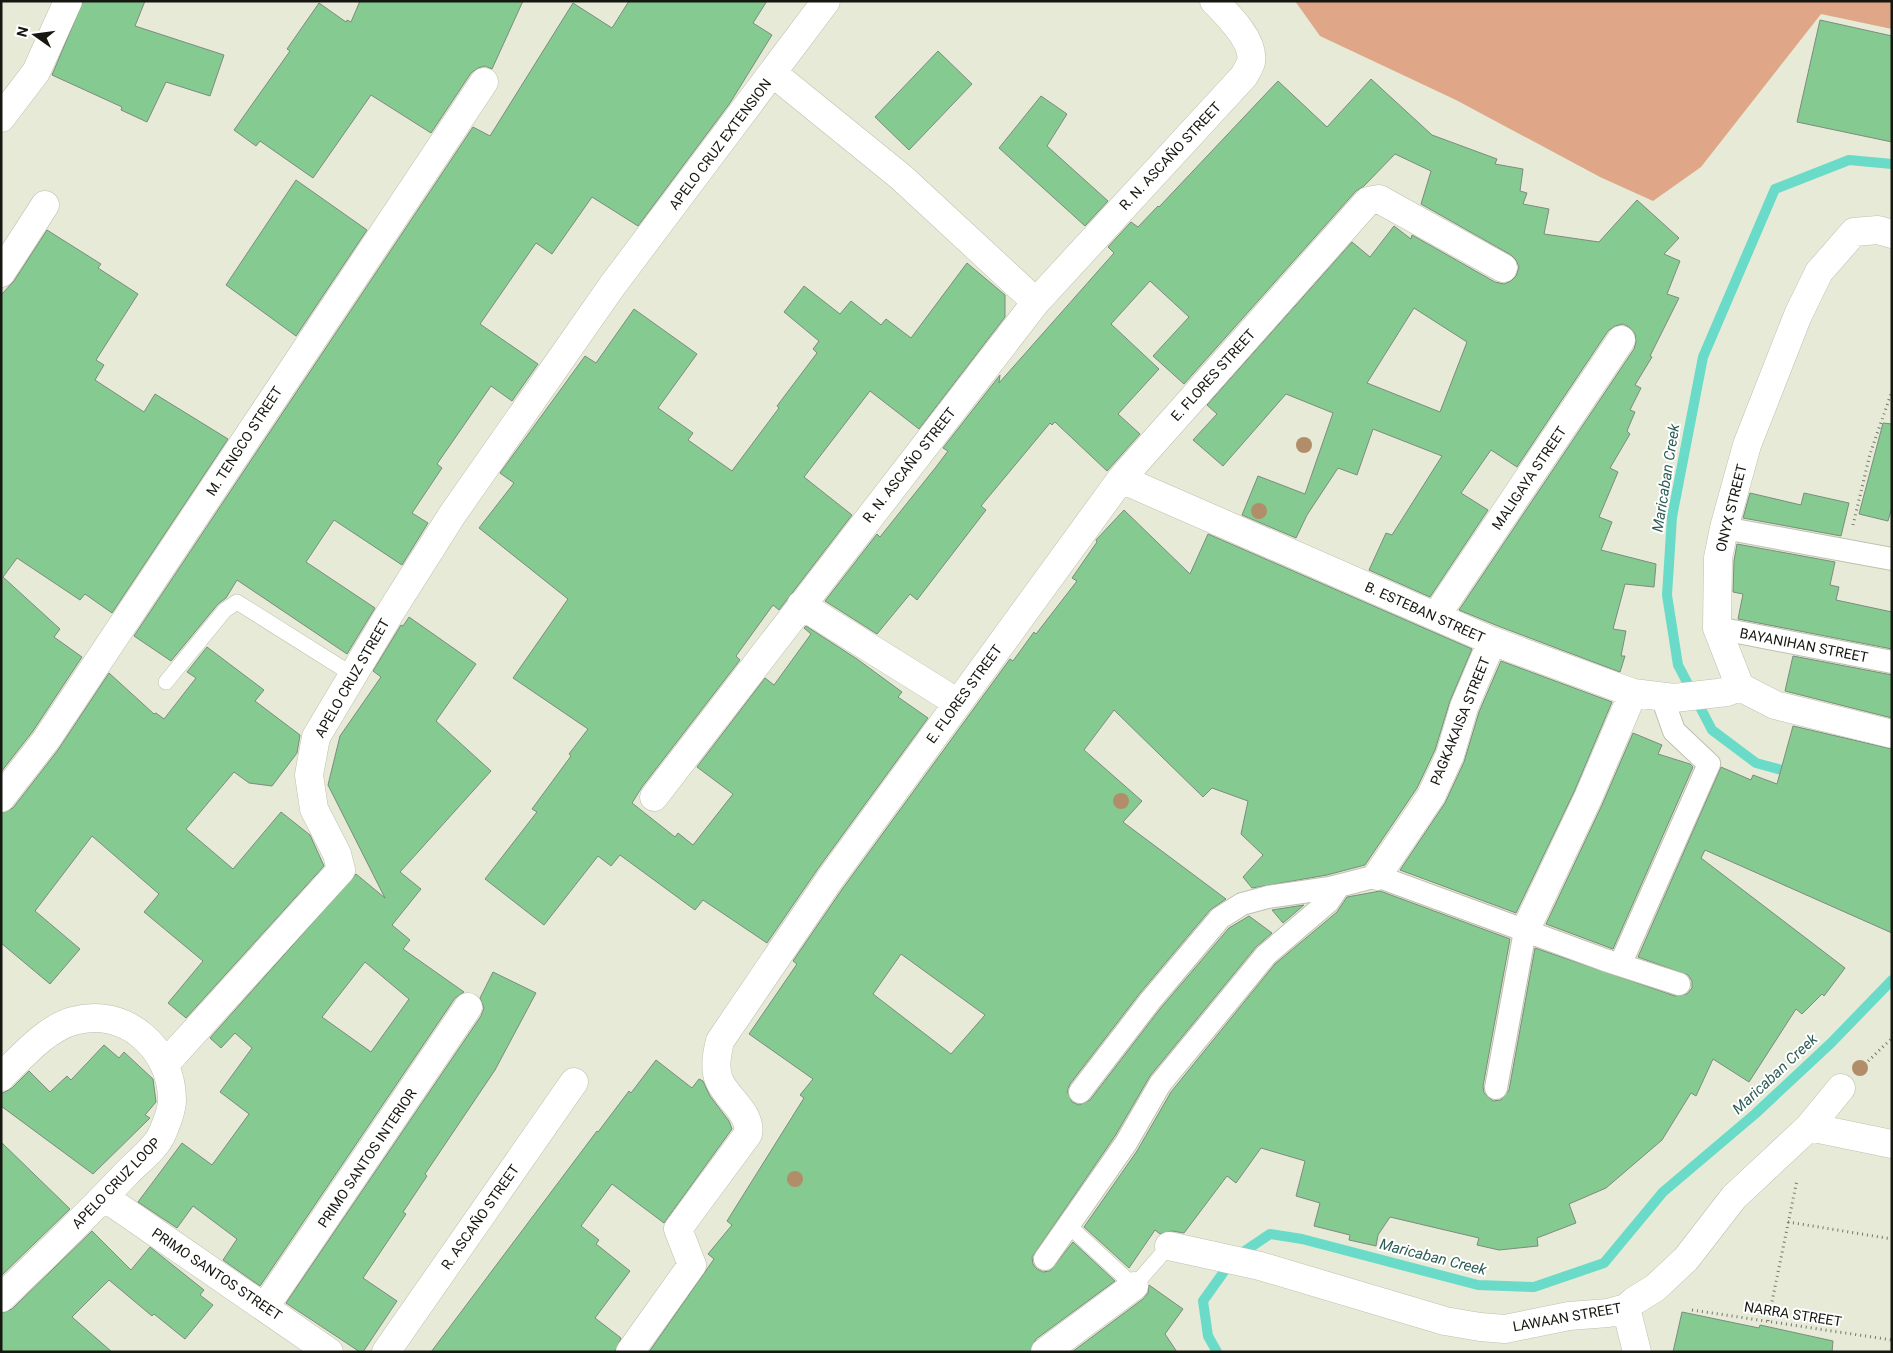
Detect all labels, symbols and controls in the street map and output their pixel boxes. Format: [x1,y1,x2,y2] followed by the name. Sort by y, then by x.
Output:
[10,10,60,60] north arrow
[13,25,31,39] text: N
[666,75,774,213] street label: APELO CRUZ EXTENSION
[1115,98,1225,213] street label: R. N. ASCAÑO STREET
[1168,325,1259,424] street label: E. FLORES STREET
[203,383,286,499] street label: M. TENGCO STREET
[858,403,959,526] street label: R. N. ASCAÑO STREET
[1649,422,1684,533] water label: Maricaban Creek
[1489,423,1570,533] street label: MALIGAYA STREET
[1712,462,1750,554] street label: ONYX STREET
[1363,578,1488,646] street label: B. ESTEBAN STREET
[311,615,393,740] street label: APELO CRUZ STREET
[1739,625,1870,665] street label: BAYANIHAN STREET
[923,641,1005,746] street label: E. FLORES STREET
[1427,654,1493,787] street label: PAGKAKAISA STREET
[1729,1030,1822,1118] water label: Maricaban Creek
[315,1085,420,1230] street label: PRIMO SANTOS INTERIOR
[69,1134,164,1232] street label: APELO CRUZ LOOP
[437,1160,523,1272] street label: R. ASCAÑO STREET
[149,1225,285,1324] street label: PRIMO SANTOS STREET
[1378,1235,1489,1279] water label: Maricaban Creek
[1743,1298,1844,1330] street label: NARRA STREET
[1512,1299,1623,1334] street label: LAWAAN STREET

